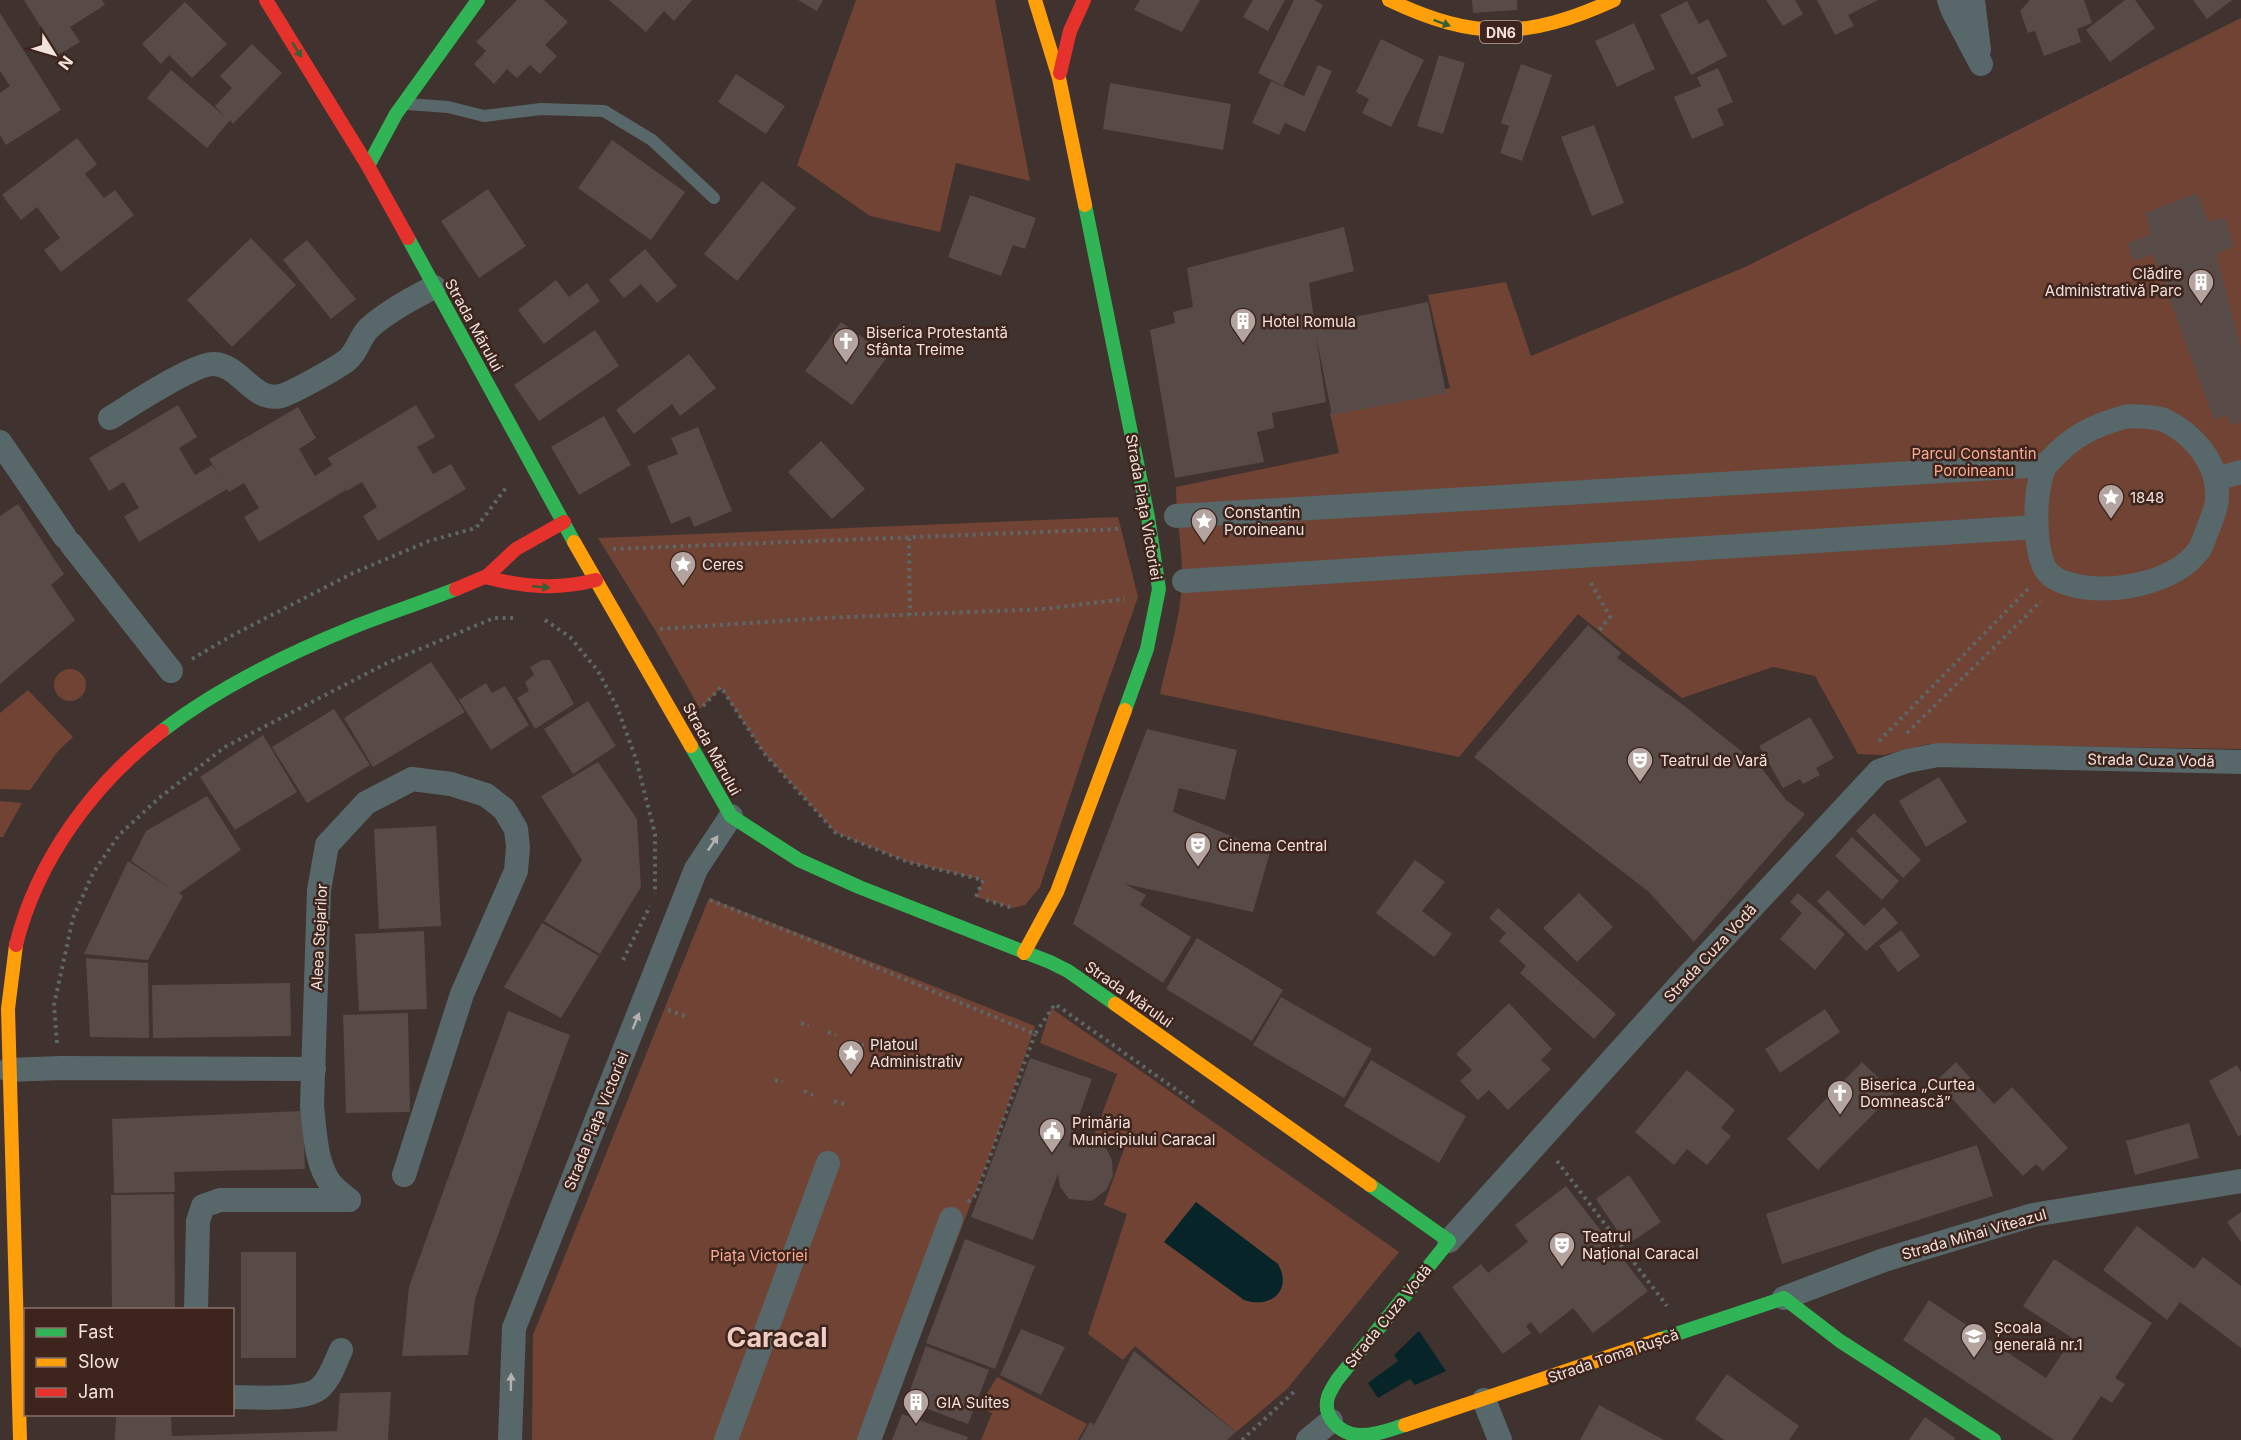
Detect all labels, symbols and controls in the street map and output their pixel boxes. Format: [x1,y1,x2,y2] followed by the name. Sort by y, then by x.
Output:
[1433,18,1451,28] one-way arrow
[1480,21,1522,43] road number: DN6
[24,24,84,84] north arrow
[291,42,302,58] one-way arrow
[54,52,78,74] text: N
[2045,264,2182,300] place label: Clădire Administrativă Parc
[2186,267,2216,305] building icon: Clădire Administrativă Parc
[441,275,507,375] street label: Strada Mărului
[1228,306,1258,344] building icon: Hotel Romula
[1262,312,1356,331] place label: Hotel Romula
[866,323,1008,359] place label: Biserica Protestantă Sfânta Treime
[831,326,861,364] church icon: Biserica Protestantă Sfânta Treime
[1122,433,1166,581] street label: Strada Piața Victoriei
[1911,444,2037,480] park label: Parcul Constantin Poroineanu
[2096,482,2126,520] place icon: 1848
[2130,488,2164,507] place label: 1848
[1224,503,1304,539] place label: Constantin Poroineanu
[1189,506,1219,544] place icon: Constantin Poroineanu
[668,549,698,587] place icon: Ceres
[702,555,744,574] place label: Ceres
[531,582,550,592] one-way arrow
[679,699,745,799] street label: Strada Mărului
[1625,745,1655,783] theatre icon: Teatrul de Vară
[2087,749,2215,771] street label: Strada Cuza Vodă
[1660,751,1767,770] place label: Teatrul de Vară
[1183,830,1213,868] theatre icon: Cinema Central
[708,834,719,851] one-way arrow
[1218,836,1327,855] place label: Cinema Central
[307,883,331,991] street label: Aleea Stejarilor
[1660,900,1760,1006] street label: Strada Cuza Vodă
[1081,957,1177,1031] street label: Strada Mărului
[631,1011,641,1029] one-way arrow
[870,1035,963,1071] place label: Platoul Administrativ
[836,1038,866,1076] place icon: Platoul Administrativ
[559,1049,633,1193] street label: Strada Piața Victoriei
[1860,1075,1975,1111] place label: Biserica „Curtea Domnească”
[1825,1078,1855,1116] church icon: Biserica „Curtea Domnească”
[1072,1113,1215,1149] place label: Primăria Municipiului Caracal
[1037,1116,1067,1154] public building icon: Primăria Municipiului Caracal
[1899,1204,2049,1264] street label: Strada Mihai Viteazul
[1582,1227,1699,1263] place label: Teatrul Național Caracal
[1547,1230,1577,1268] theatre icon: Teatrul Național Caracal
[710,1246,808,1265] park label: Piața Victoriei
[1341,1261,1435,1371] street label: Strada Cuza Vodă
[24,1308,234,1416] legend
[1994,1318,2083,1354] place label: Școala generală nr.1
[78,1321,114,1342] text: Fast
[726,1321,828,1354] district label: Caracal
[1959,1321,1989,1359] school or university icon: Școala generală nr.1
[1545,1325,1681,1387] street label: Strada Toma Rușcă
[78,1351,119,1372] text: Slow
[506,1372,516,1391] one-way arrow
[78,1381,114,1402] text: Jam
[901,1387,931,1425] building icon: GIA Suites
[936,1393,1009,1412] place label: GIA Suites

